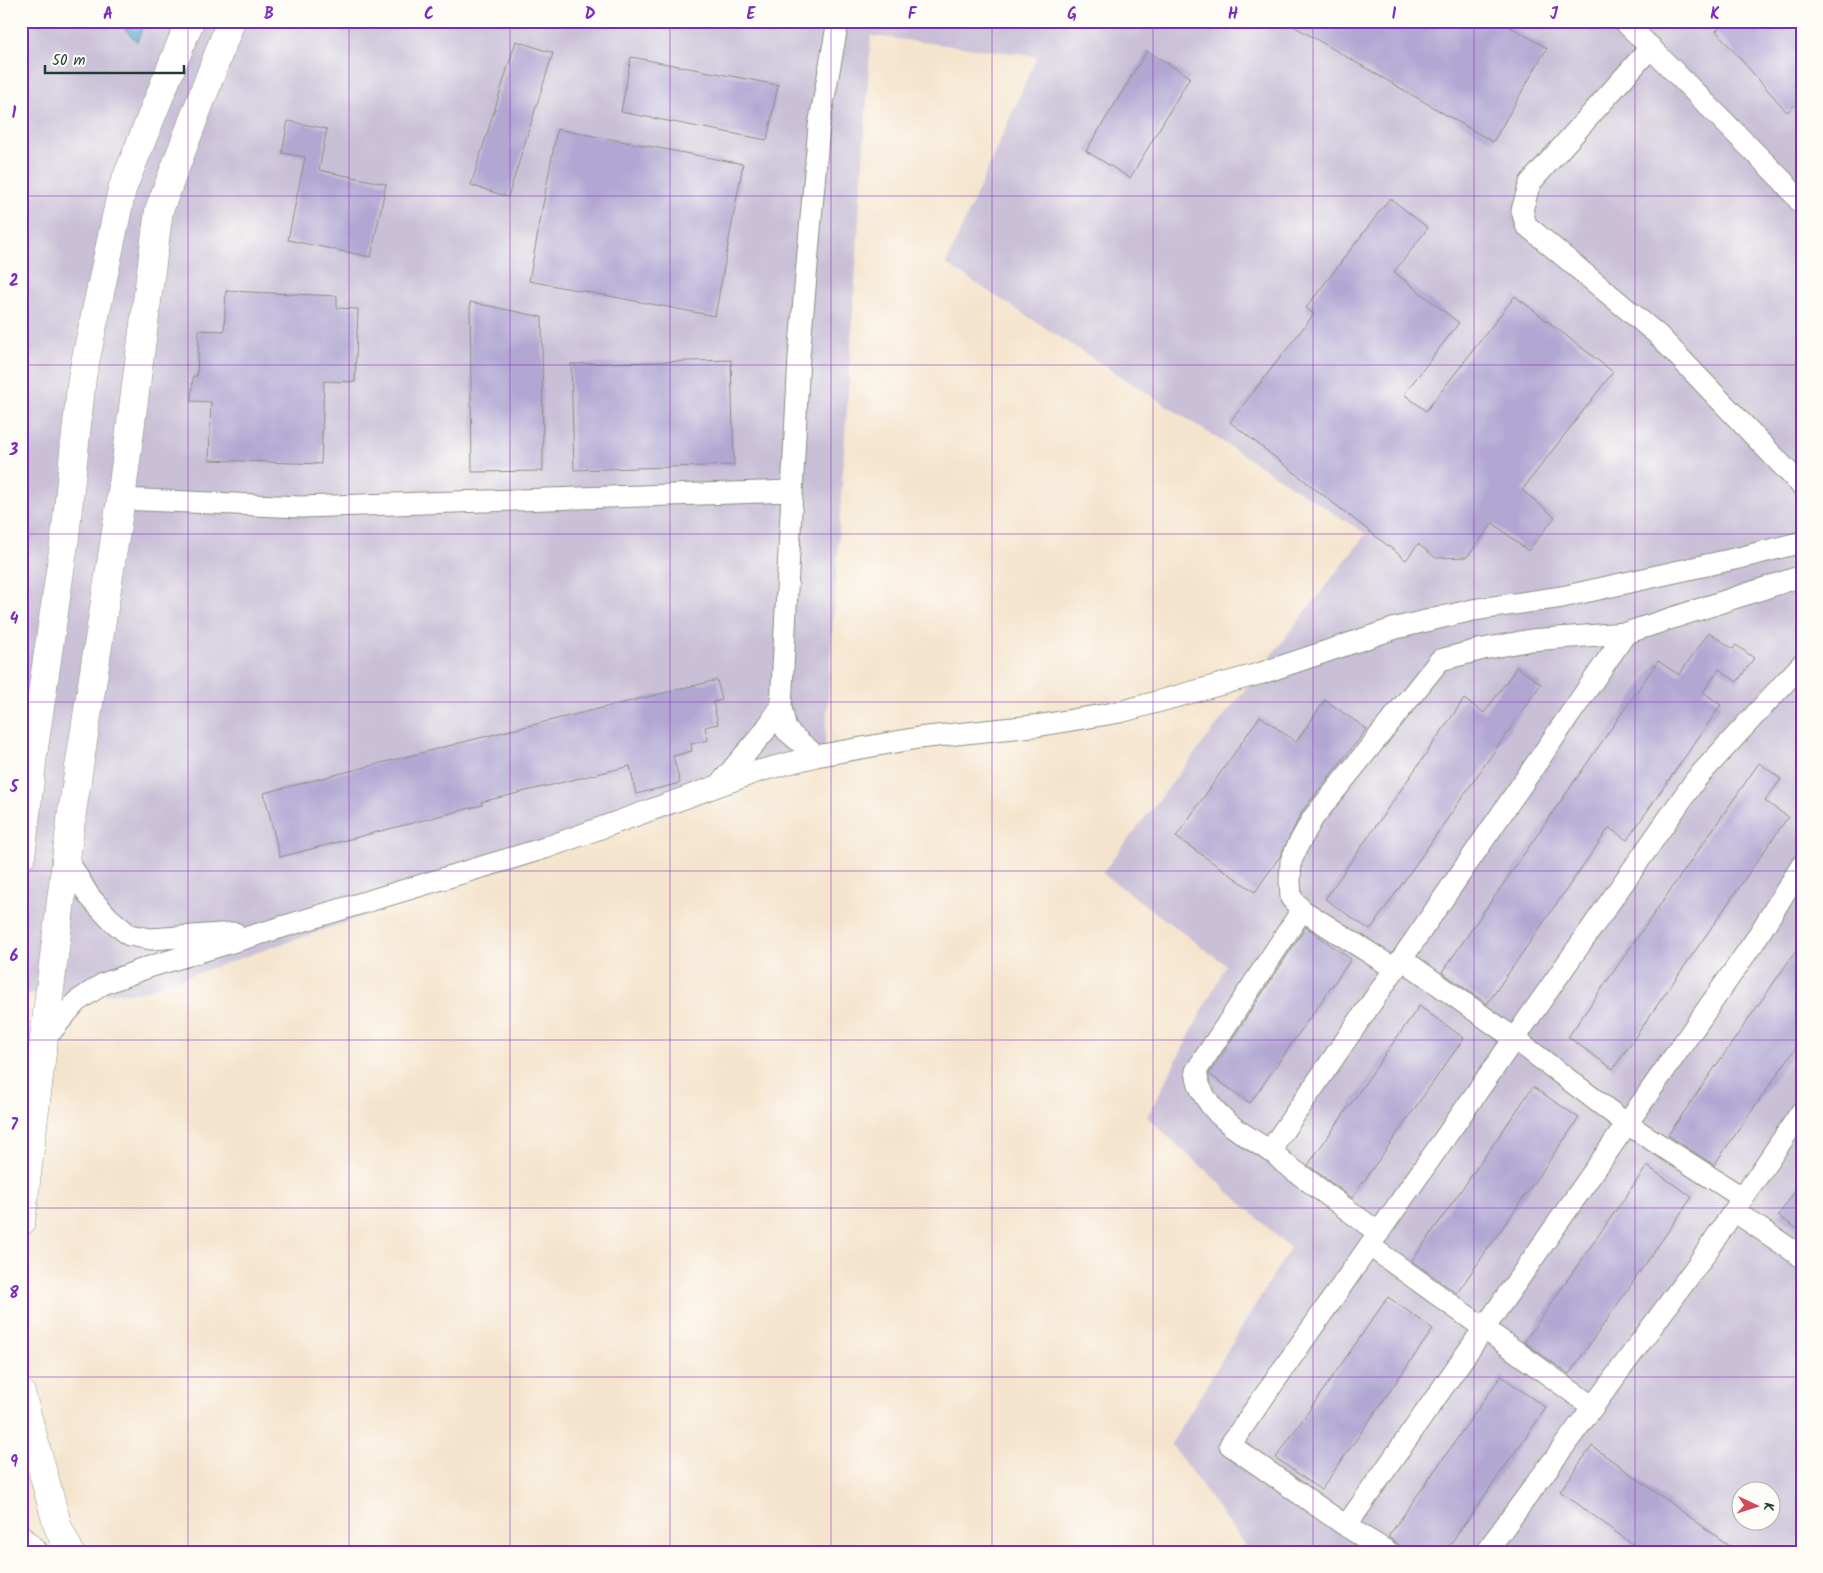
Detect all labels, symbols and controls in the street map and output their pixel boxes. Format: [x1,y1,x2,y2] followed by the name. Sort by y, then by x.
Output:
[103,2,113,27] text: A
[264,2,274,27] text: B
[424,2,434,27] text: C
[585,2,596,27] text: D
[747,2,757,27] text: E
[908,2,918,27] text: F
[1067,2,1077,27] text: G
[1228,2,1238,27] text: H
[1392,2,1397,27] text: I
[1550,2,1559,27] text: J
[1710,2,1720,27] text: K
[45,42,184,74] scale bar
[52,49,86,73] text: 50 m
[12,101,17,126] text: 1
[9,269,19,294] text: 2
[9,438,19,463] text: 3
[10,607,19,632] text: 4
[9,775,20,800] text: 5
[10,944,19,969] text: 6
[10,1113,18,1138] text: 7
[9,1281,19,1306] text: 8
[10,1450,18,1475] text: 9
[1730,1480,1780,1530] north arrow
[1757,1502,1779,1512] text: K

